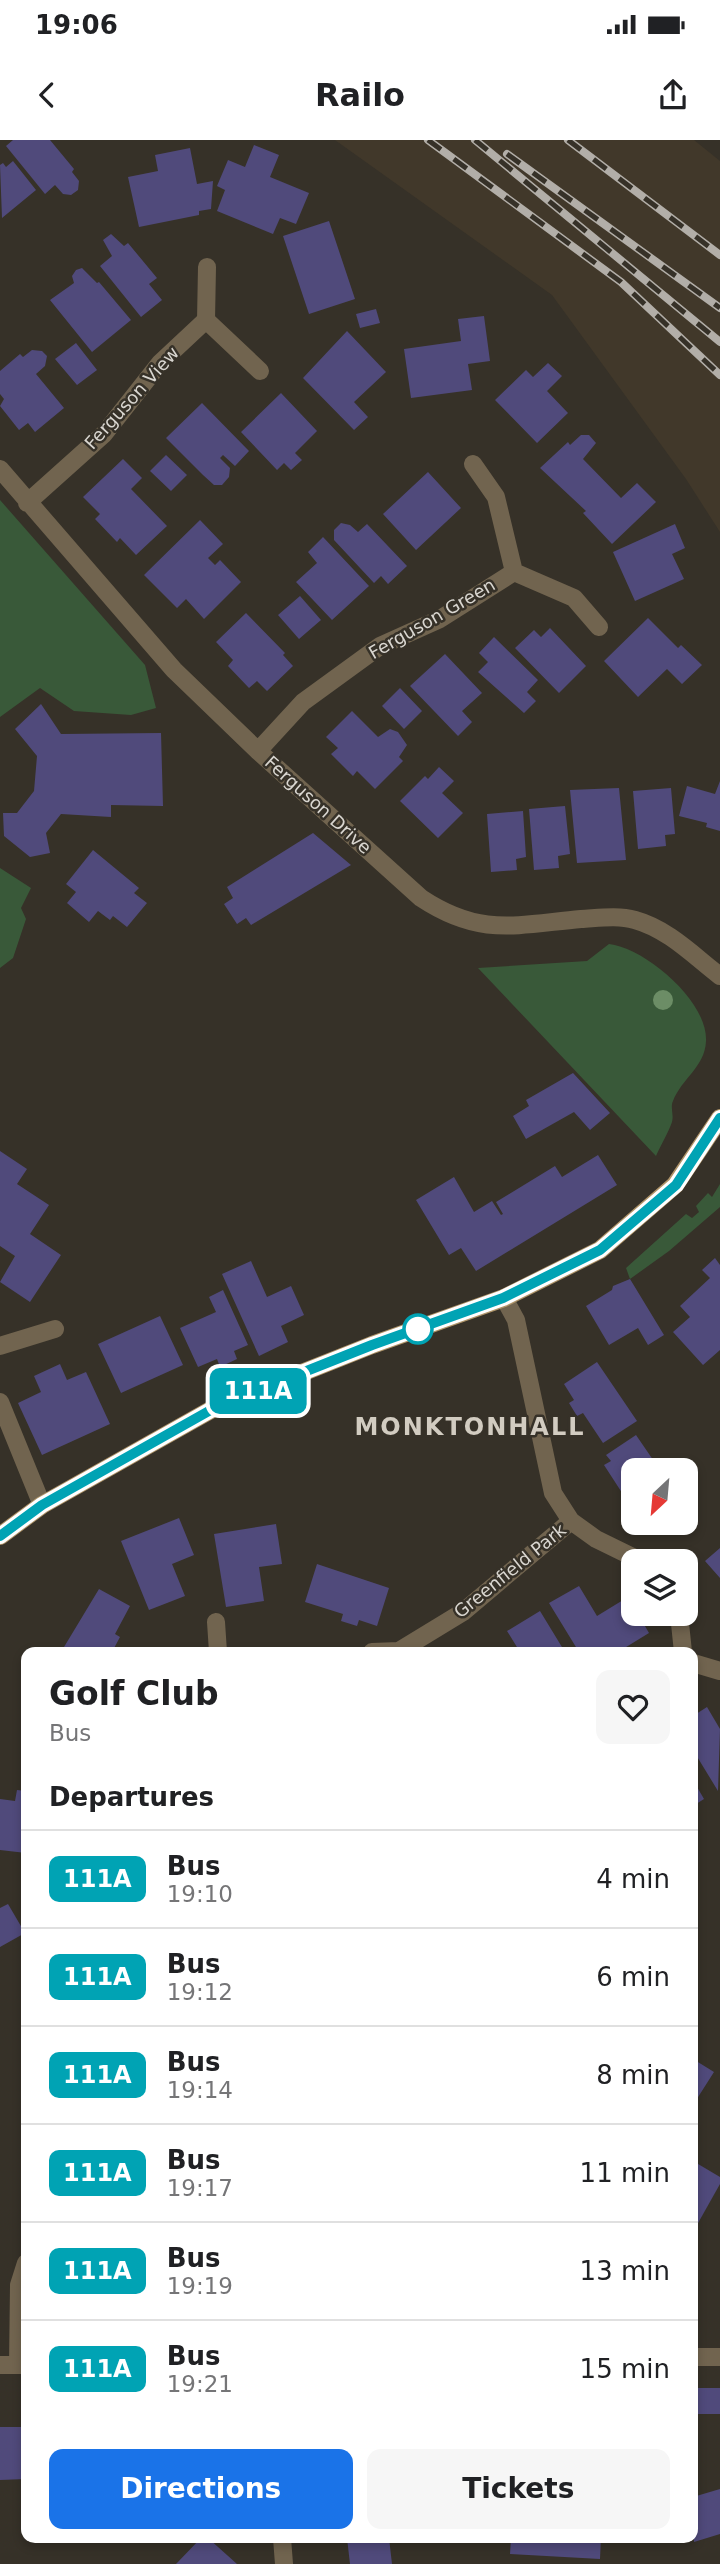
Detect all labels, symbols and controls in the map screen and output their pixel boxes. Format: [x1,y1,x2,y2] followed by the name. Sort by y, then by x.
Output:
[35,10,118,40] text: 19:06
[28,76,66,114] icon: back
[315,76,405,114] text: Railo
[654,76,692,114] icon: share
[80,342,183,453] street label: Ferguson View
[365,574,499,663] street label: Ferguson Green
[261,751,376,858] street label: Ferguson Drive
[403,1314,433,1344] unlabelled marker
[209,1368,307,1414] line badge: 111A
[224,1377,292,1405] text: 111A
[354,1413,586,1441] district label: MONKTONHALL
[621,1458,698,1535] north arrow
[621,1458,698,1626] map controls
[449,1519,570,1622] street label: Greenfield Park
[621,1549,698,1626] button: layers
[596,1670,670,1744] button: heart
[49,1674,219,1713] text: Golf Club
[49,1720,91,1746] text: Bus
[49,1782,214,1812] text: Departures
[167,1851,220,1881] text: Bus
[596,1864,670,1894] text: 4 min
[63,1865,132,1893] text: 111A
[167,1881,233,1907] text: 19:10
[167,1949,220,1979] text: Bus
[596,1962,670,1992] text: 6 min
[63,1963,132,1991] text: 111A
[167,1979,233,2005] text: 19:12
[167,2047,220,2077] text: Bus
[596,2060,670,2090] text: 8 min
[63,2061,132,2089] text: 111A
[167,2077,233,2103] text: 19:14
[167,2145,220,2175] text: Bus
[580,2158,670,2188] text: 11 min
[63,2159,132,2187] text: 111A
[167,2175,233,2201] text: 19:17
[167,2243,220,2273] text: Bus
[580,2256,670,2286] text: 13 min
[63,2257,132,2285] text: 111A
[167,2273,233,2299] text: 19:19
[167,2341,220,2371] text: Bus
[580,2354,670,2384] text: 15 min
[63,2355,132,2383] text: 111A
[167,2371,233,2397] text: 19:21
[49,2449,353,2529] button: Directions
[367,2449,670,2529] button: Tickets

